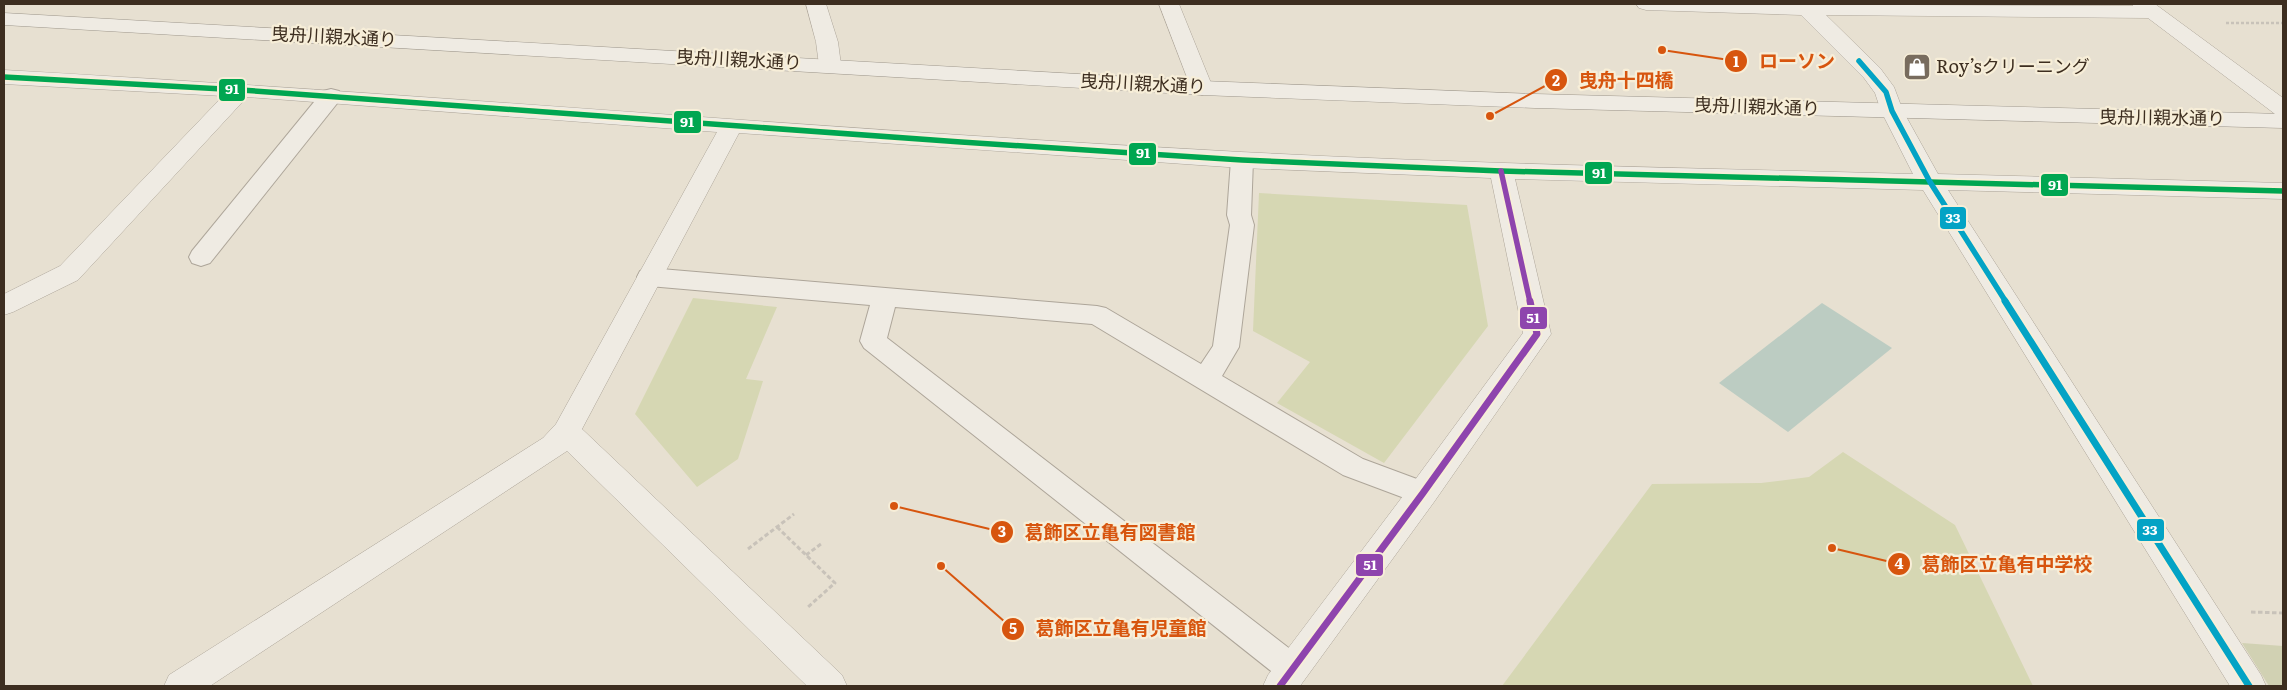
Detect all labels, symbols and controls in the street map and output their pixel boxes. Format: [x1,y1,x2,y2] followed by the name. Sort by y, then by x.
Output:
[270,19,398,52] street label: 曳舟川親水通り
[675,42,803,75] street label: 曳舟川親水通り
[1724,44,1845,78] callout: ローソン
[1759,46,1835,74] text: ローソン
[1733,49,1739,72] text: 1
[1902,52,1932,82] shop icon: Roy’sクリーニング
[1936,52,2090,79] place label: Roy’sクリーニング
[1544,63,1684,97] callout: 曳舟十四橋
[1578,65,1674,93] text: 曳舟十四橋
[1079,66,1207,99] street label: 曳舟川親水通り
[1552,68,1560,91] text: 2
[218,78,246,102] line badge: 91
[225,78,239,98] text: 91
[1694,90,1820,121] street label: 曳舟川親水通り
[2099,102,2225,131] street label: 曳舟川親水通り
[673,110,702,134] line badge: 91
[680,111,694,131] text: 91
[1128,142,1157,166] line badge: 91
[1136,142,1150,162] text: 91
[1584,161,1613,185] line badge: 91
[1592,162,1606,182] text: 91
[2040,173,2069,197] line badge: 91
[2048,174,2062,194] text: 91
[1939,206,1967,230] line badge: 33
[1945,207,1961,227] text: 33
[1519,306,1548,330] line badge: 51
[1526,307,1540,327] text: 51
[989,515,1205,549] callout: 葛飾区立亀有図書館
[1024,517,1196,545] text: 葛飾区立亀有図書館
[2136,518,2165,542] line badge: 33
[998,519,1006,542] text: 3
[2142,519,2158,539] text: 33
[1887,547,2103,581] callout: 葛飾区立亀有中学校
[1921,549,2093,577] text: 葛飾区立亀有中学校
[1894,551,1904,574] text: 4
[1355,553,1384,577] line badge: 51
[1363,554,1377,574] text: 51
[1000,612,1216,646] callout: 葛飾区立亀有児童館
[1035,613,1207,641] text: 葛飾区立亀有児童館
[1009,616,1017,639] text: 5

